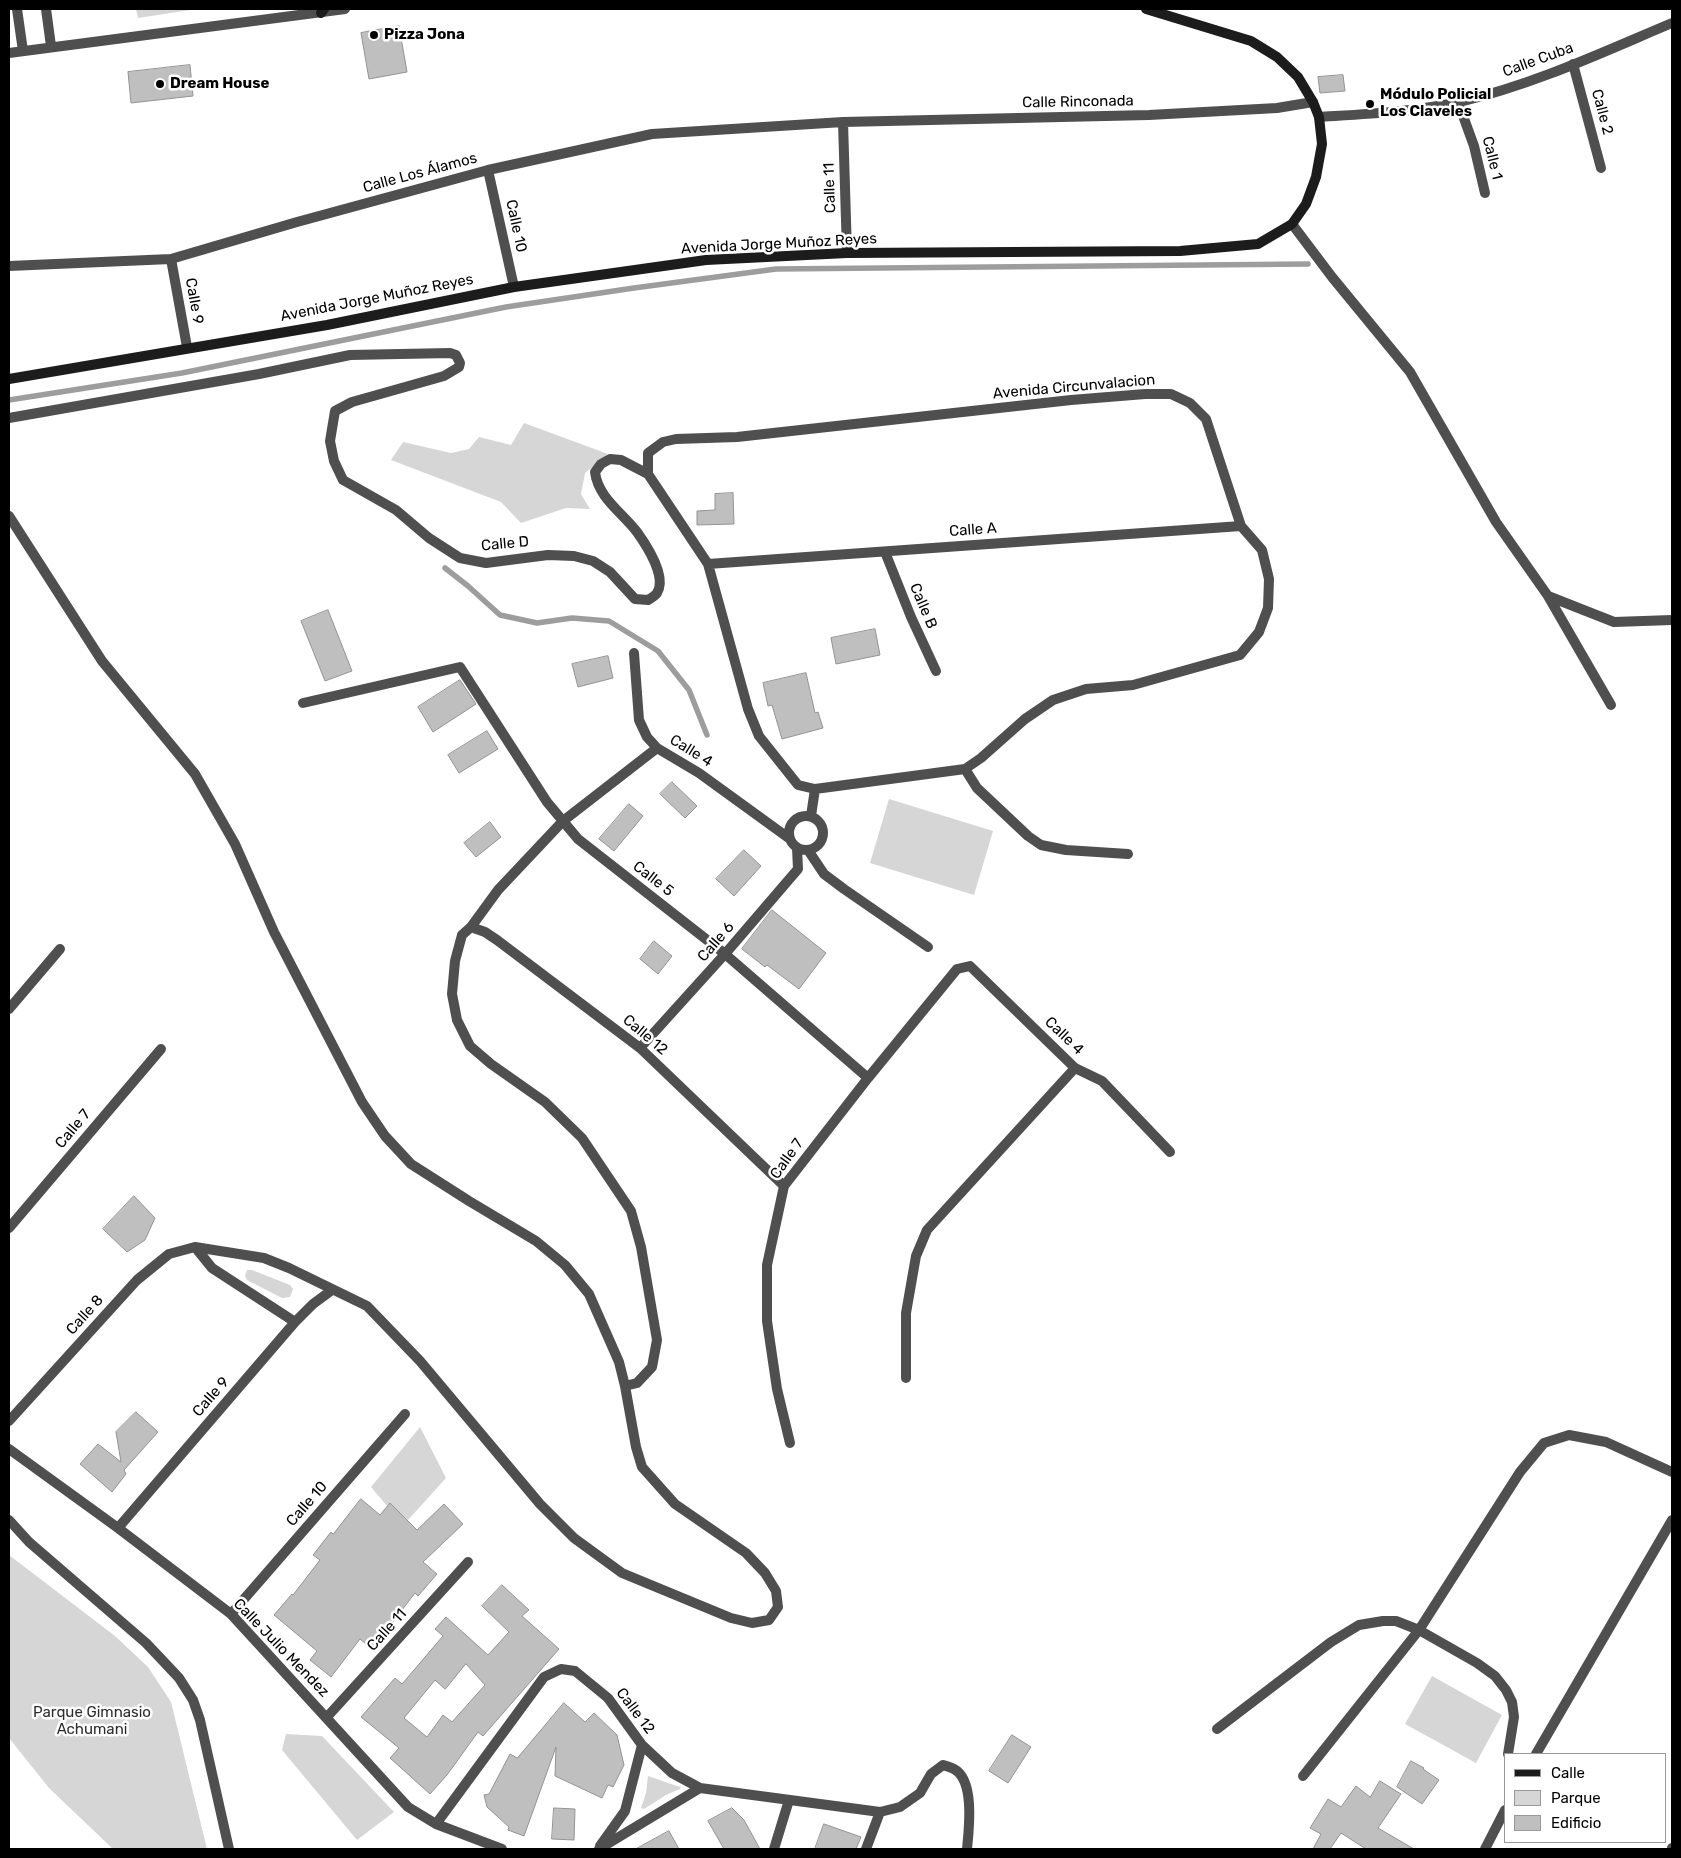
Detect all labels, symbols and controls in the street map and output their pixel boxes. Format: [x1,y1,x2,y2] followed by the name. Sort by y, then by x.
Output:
[384,26,465,44] place label: Pizza Jona
[368,29,380,41] marker: Pizza Jona
[1500,39,1576,81] street label: Calle Cuba
[170,75,269,93] place label: Dream House
[154,78,166,90] marker: Dream House
[1380,86,1491,121] place label: Módulo Policial Los Claveles
[1587,87,1617,137] street label: Calle 2
[1022,92,1134,112] street label: Calle Rinconada
[1364,98,1376,110] marker: Módulo Policial Los Claveles
[1478,134,1506,182] street label: Calle 1
[361,149,479,197] street label: Calle Los Álamos
[820,162,840,214] street label: Calle 11
[502,198,530,254] street label: Calle 10
[681,230,877,258] street label: Avenida Jorge Muñoz Reyes
[279,270,475,326] street label: Avenida Jorge Muñoz Reyes
[181,277,207,325] street label: Calle 9
[992,371,1156,403] street label: Avenida Circunvalacion
[949,519,997,541] street label: Calle A
[480,533,530,555] street label: Calle D
[905,581,941,631] street label: Calle B
[666,731,716,771] street label: Calle 4
[629,858,677,900] street label: Calle 5
[694,918,738,966] street label: Calle 6
[619,1011,671,1059] street label: Calle 12
[1041,1013,1087,1059] street label: Calle 4
[52,1106,94,1152] street label: Calle 7
[767,1135,807,1183] street label: Calle 7
[63,1291,107,1339] street label: Calle 8
[189,1374,233,1420] street label: Calle 9
[283,1478,331,1530] street label: Calle 10
[229,1595,333,1701] street label: Calle Julio Mendez
[363,1605,411,1655] street label: Calle 11
[612,1684,658,1738] street label: Calle 12
[33,1704,151,1739] park label: Parque Gimnasio Achumani
[1504,1753,1666,1843] legend
[1551,1764,1585,1782] text: Calle
[1551,1789,1601,1807] text: Parque
[1551,1814,1601,1832] text: Edificio

